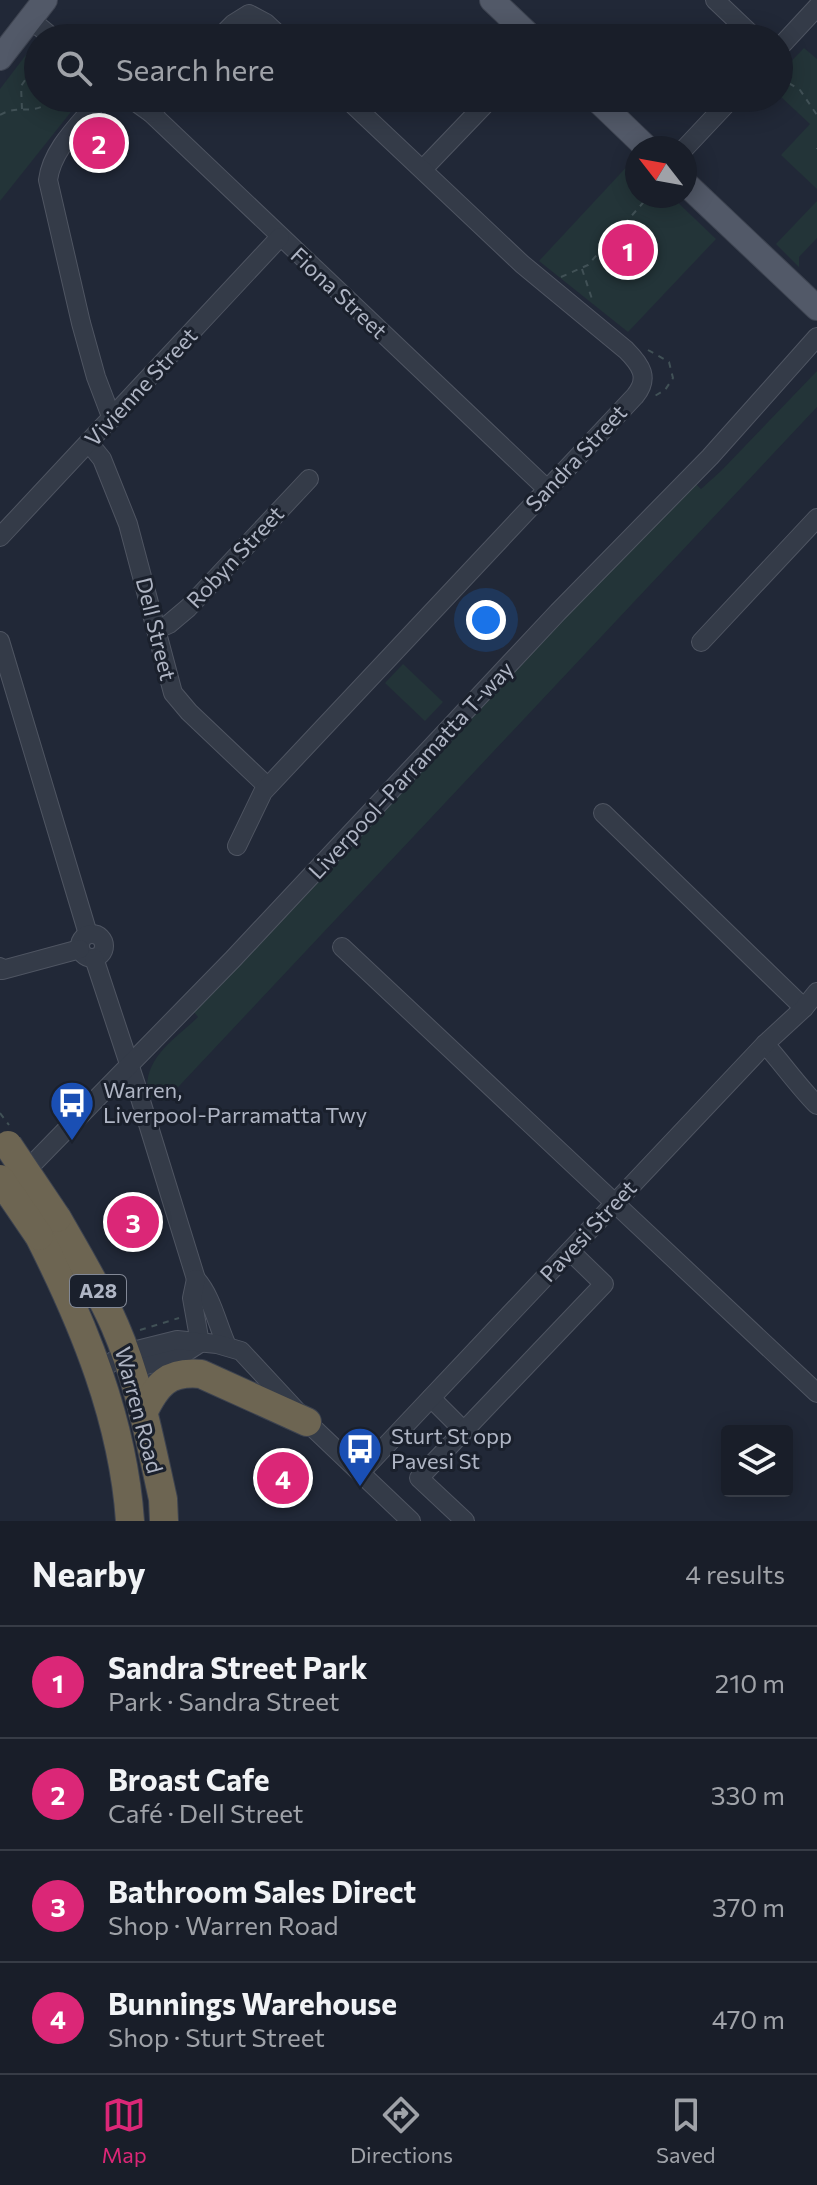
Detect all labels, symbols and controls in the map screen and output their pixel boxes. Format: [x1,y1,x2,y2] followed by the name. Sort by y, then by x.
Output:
[24,24,793,112] search box
[52,46,96,90] icon: search
[116,50,275,87] text: Search here
[73,113,125,173] pin: 2
[625,136,697,208] north arrow
[602,220,654,280] pin: 1
[286,241,393,344] street label: Fiona Street
[79,322,203,452] street label: Vivienne Street
[519,399,632,517] street label: Sandra Street
[180,500,289,614] street label: Robyn Street
[131,574,182,683] street label: Dell Street
[466,600,506,640] your location
[302,655,519,884] street label: Liverpool–Parramatta T-way
[103,1076,367,1128] place label: Warren, Liverpool-Parramatta Twy
[48,1079,96,1142] bus stop icon: Warren, Liverpool-Parramatta Twy
[534,1174,642,1287] street label: Pavesi Street
[107,1192,159,1252] pin: 3
[70,1275,126,1307] road number: A28
[110,1344,169,1476] street label: Warren Road
[391,1422,512,1474] place label: Sturt St opp Pavesi St
[336,1425,384,1488] bus stop icon: Sturt St opp Pavesi St
[721,1425,793,1497] map controls
[721,1425,793,1497] button: layers
[257,1448,309,1508] pin: 4
[32,1552,146,1594] text: Nearby
[685,1558,785,1589] text: 4 results
[108,1648,367,1685] text: Sandra Street Park
[52,1667,64,1698] text: 1
[715,1667,785,1698] text: 210 m
[108,1685,339,1716] text: Park · Sandra Street
[108,1760,270,1797] text: Broast Cafe
[51,1779,65,1810] text: 2
[711,1779,785,1810] text: 330 m
[108,1797,303,1828] text: Café · Dell Street
[108,1872,416,1909] text: Bathroom Sales Direct
[50,1891,66,1922] text: 3
[712,1891,785,1922] text: 370 m
[108,1909,339,1940] text: Shop · Warren Road
[108,1984,397,2021] text: Bunnings Warehouse
[50,2003,66,2034] text: 4
[712,2003,785,2034] text: 470 m
[108,2021,325,2052] text: Shop · Sturt Street
[102,2093,147,2168] tab: Map
[350,2093,453,2168] tab: Directions
[656,2093,715,2168] tab: Saved

